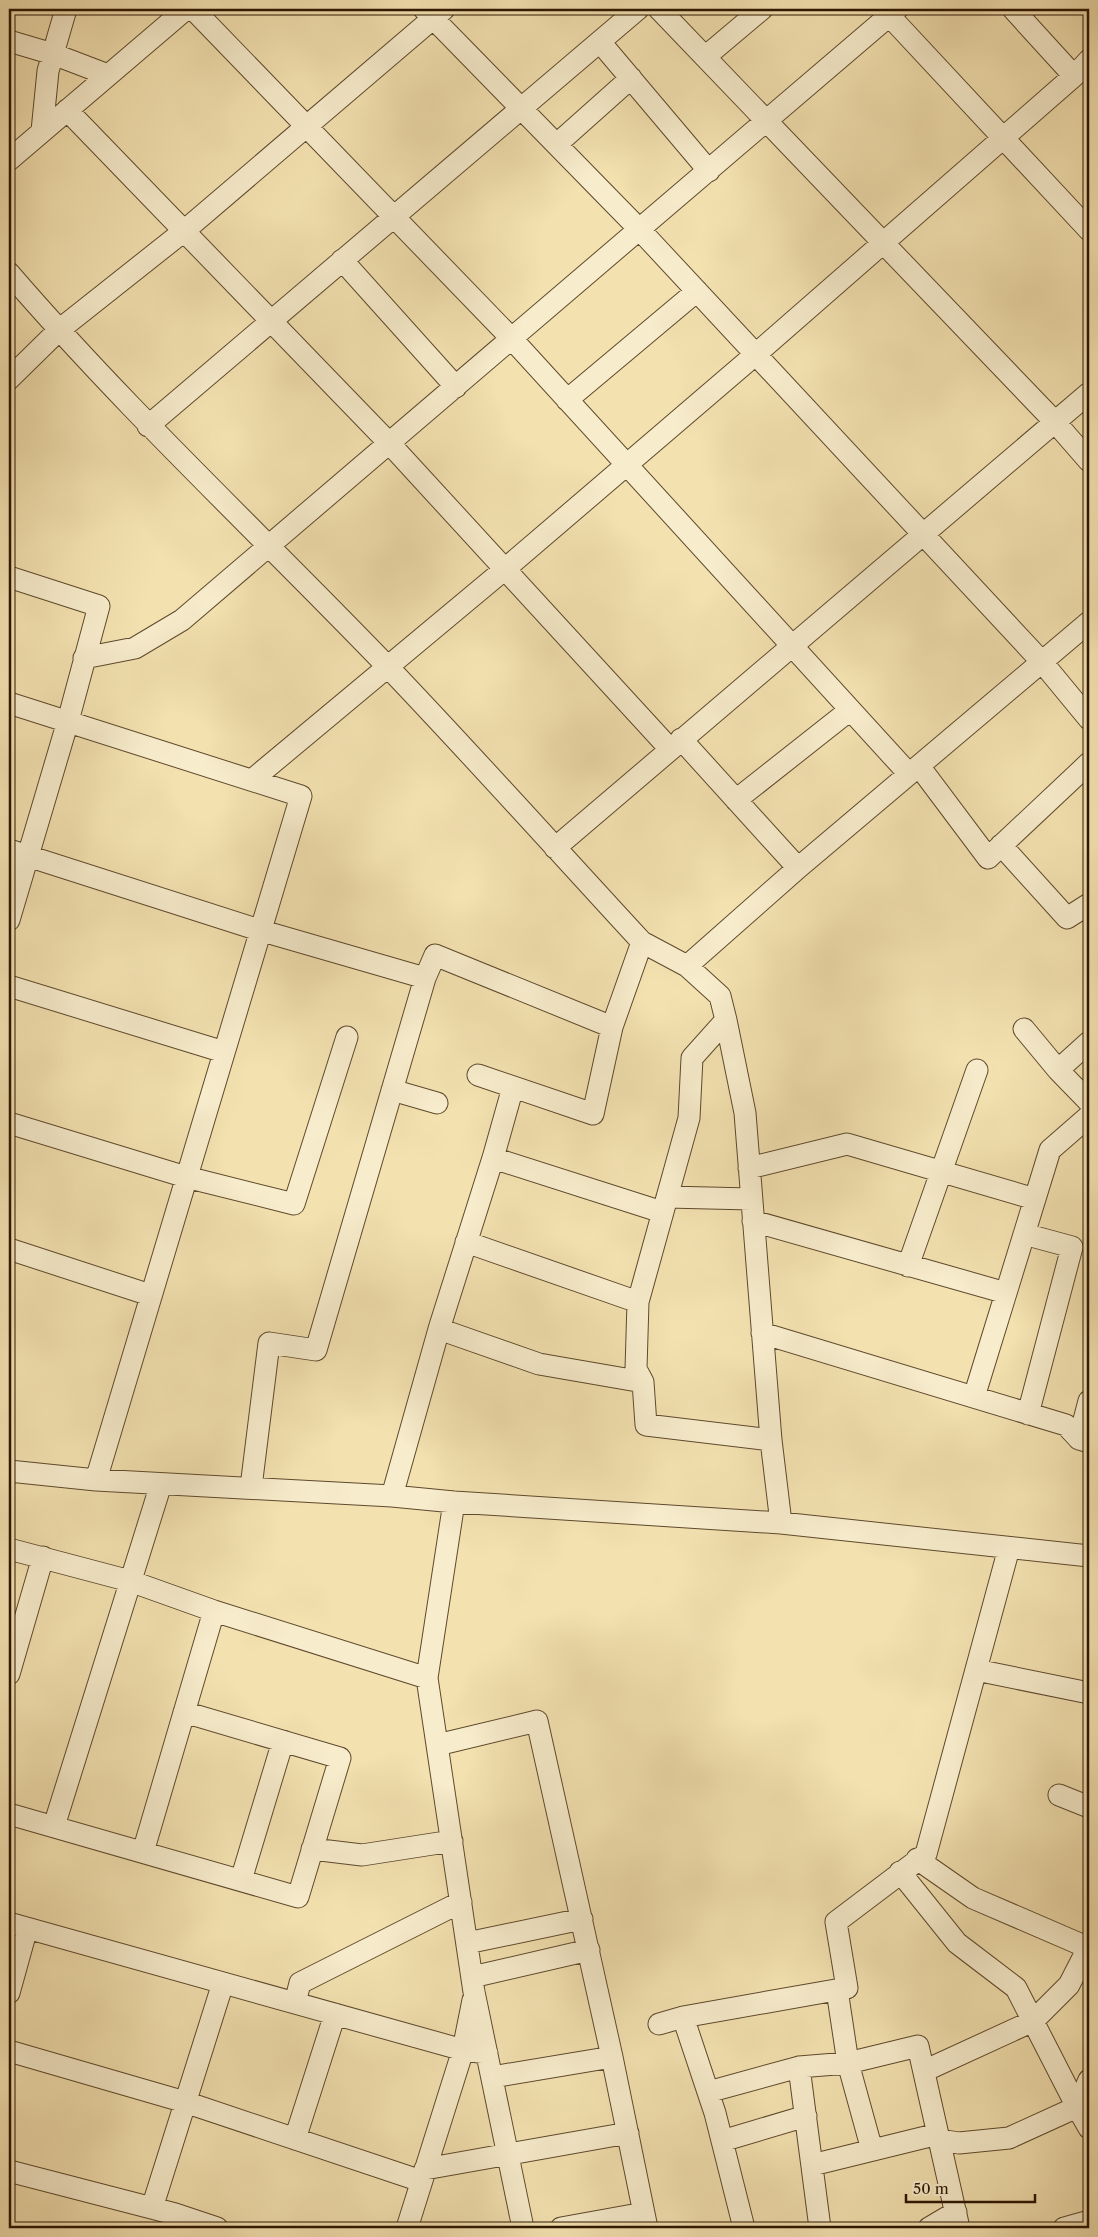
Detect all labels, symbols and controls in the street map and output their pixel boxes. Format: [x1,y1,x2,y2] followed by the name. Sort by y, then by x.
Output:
[906,2172,1034,2204] scale bar
[913,2179,949,2198] text: 50 m

